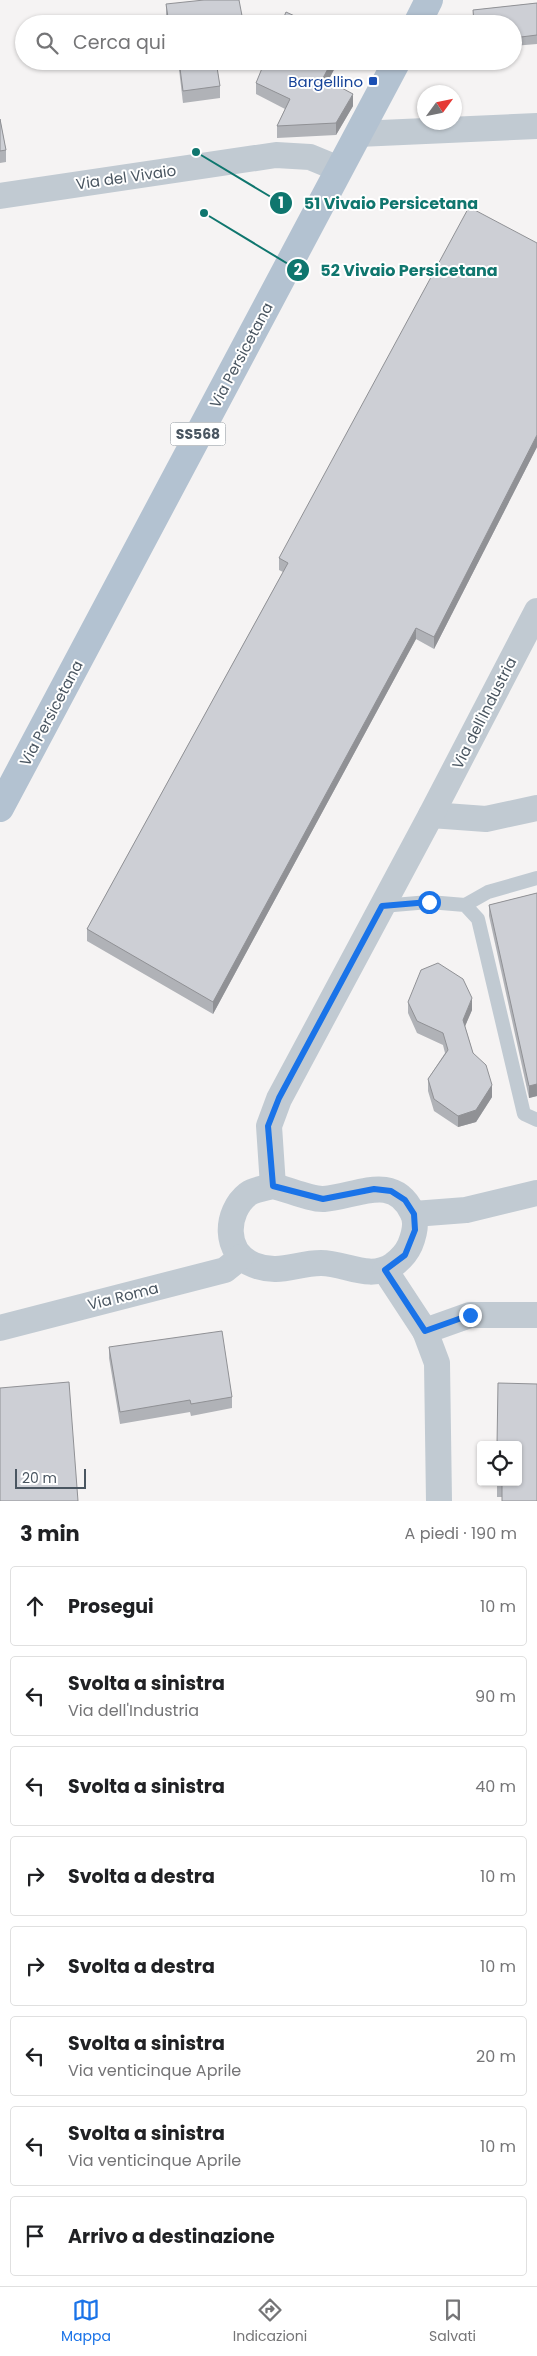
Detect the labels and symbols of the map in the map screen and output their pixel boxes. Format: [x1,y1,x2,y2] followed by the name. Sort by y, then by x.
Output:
[288,71,363,92] place label: Bargellino
[367,75,379,87] marker: Bargellino
[417,85,462,130] north arrow
[75,160,177,194] street label: Via del Vivaio
[268,187,488,218] callout: 51 Vivaio Persicetana
[278,192,284,213] text: 1
[304,192,478,215] text: 51 Vivaio Persicetana
[285,255,507,286] callout: 52 Vivaio Persicetana
[294,259,303,280] text: 2
[320,259,498,282] text: 52 Vivaio Persicetana
[204,298,278,412] street label: Via Persicetana
[170,422,226,446] road number: SS568
[447,653,521,773] street label: Via dell'Industria
[14,656,88,770] street label: Via Persicetana
[418,891,441,914] route start
[85,1277,161,1315] street label: Via Roma
[459,1304,482,1327] route end
[15,1466,86,1489] scale bar

